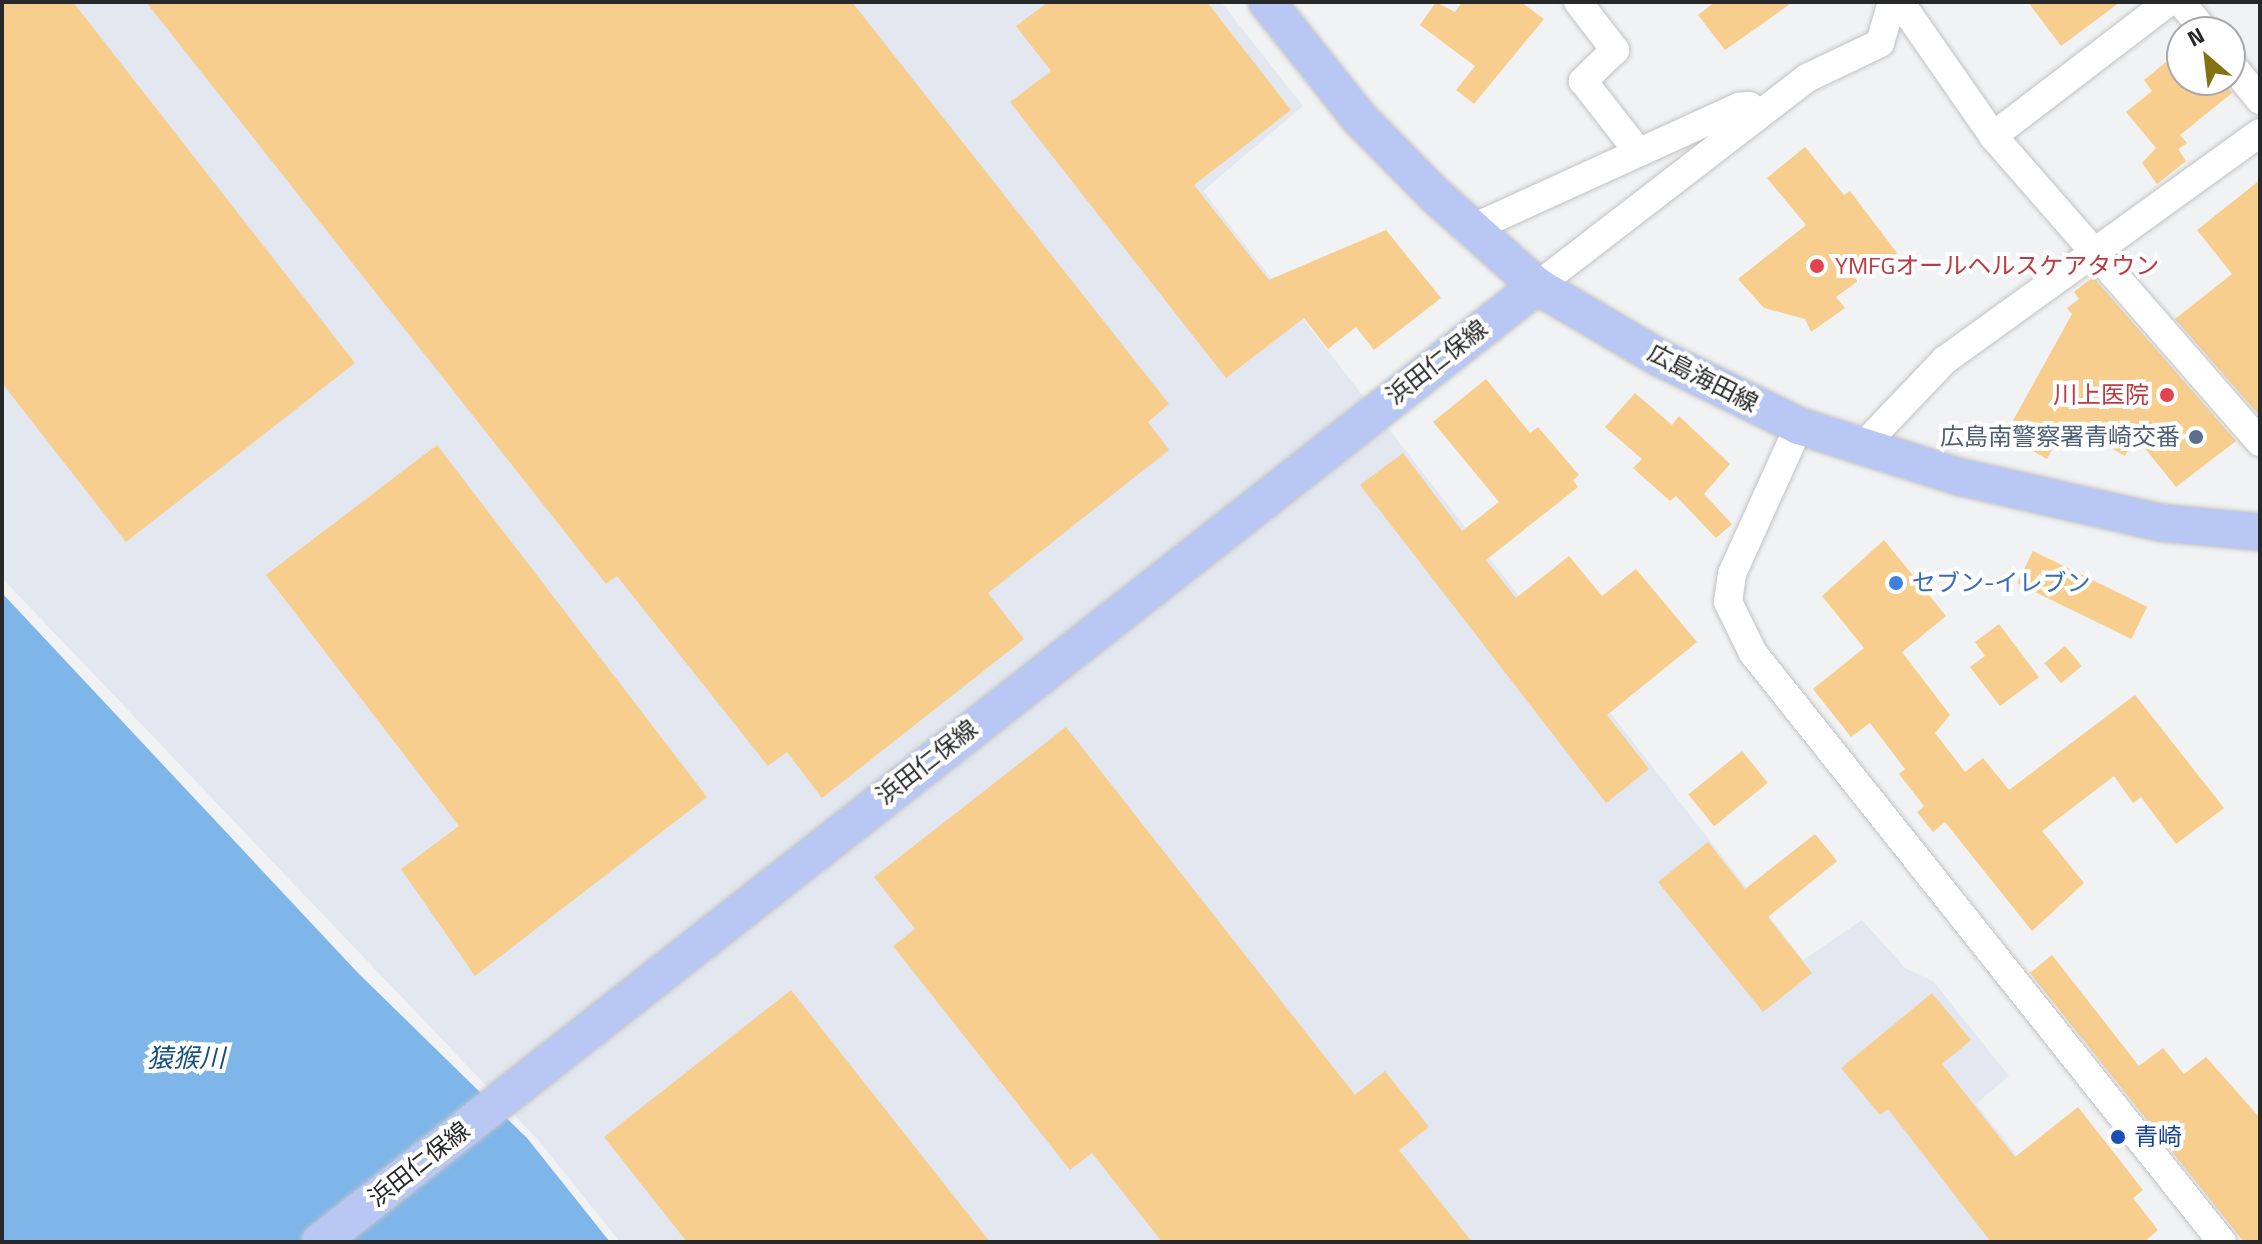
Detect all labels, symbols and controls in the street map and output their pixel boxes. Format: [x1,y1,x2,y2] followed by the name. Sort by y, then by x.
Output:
[2166,16,2246,96] north arrow
[2181,18,2210,55] text: N
[1835,252,2159,280] place label: YMFGオールヘルスケアタウン
[1806,255,1828,277] marker: YMFGオールヘルスケアタウン
[1381,314,1493,410] street label: 浜田仁保線
[1643,338,1763,418] street label: 広島海田線
[2053,381,2149,409] place label: 川上医院
[2156,384,2178,406] marker: 川上医院
[1940,423,2180,451] place label: 広島南警察署青崎交番
[2187,428,2205,446] marker: 広島南警察署青崎交番
[1912,569,2091,597] place label: セブン-イレブン
[1887,574,1905,592] marker: セブン-イレブン
[871,714,983,810] street label: 浜田仁保線
[147,1042,225,1074] water label: 猿猴川
[363,1116,475,1212] street label: 浜田仁保線
[2134,1123,2182,1151] place label: 青崎
[2109,1128,2127,1146] marker: 青崎

